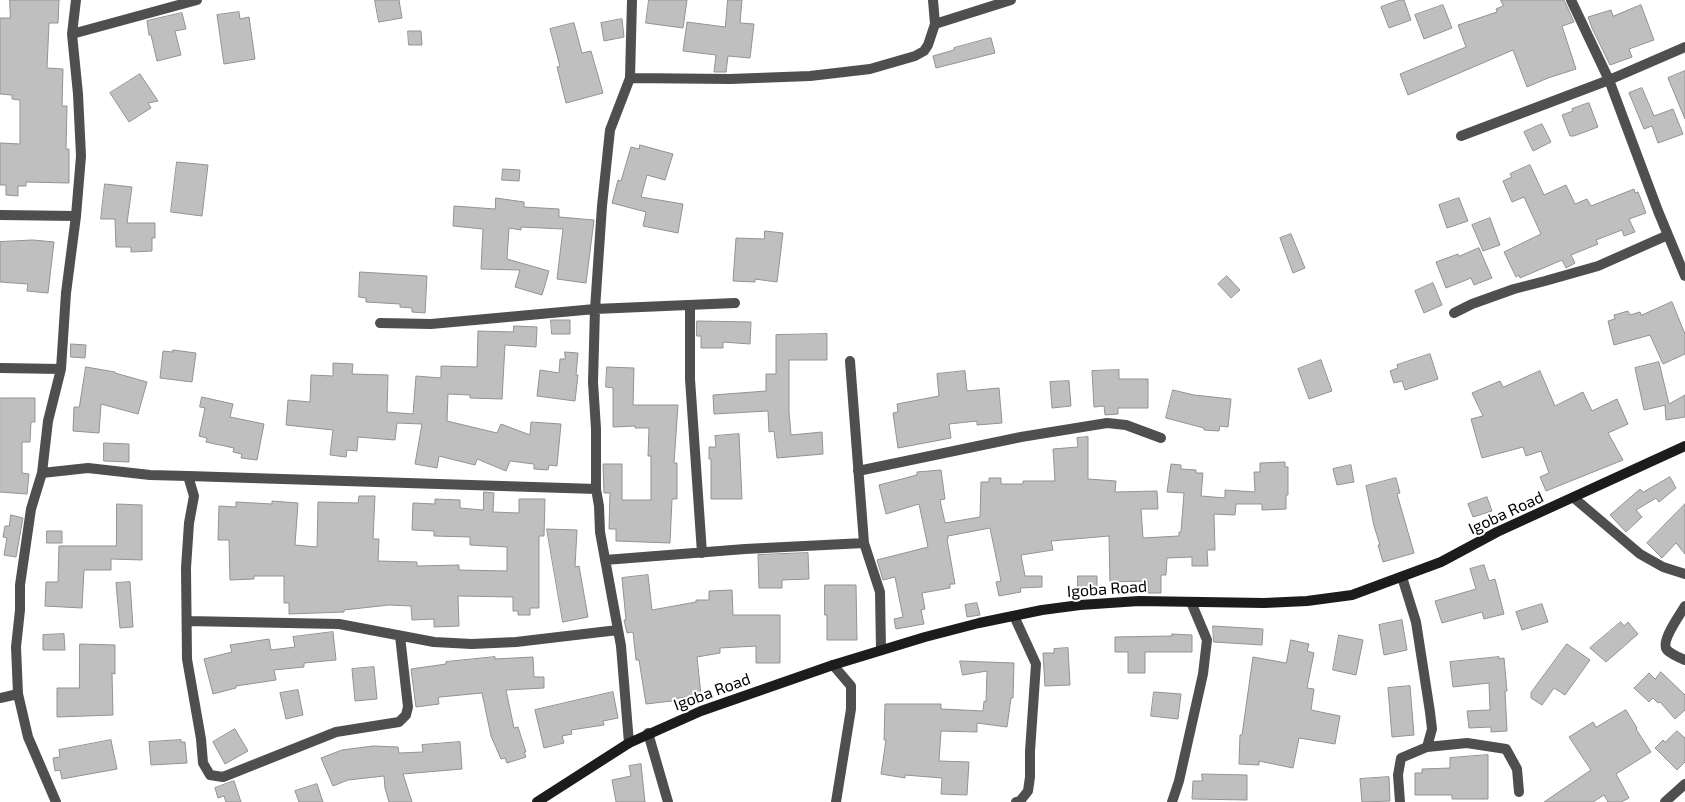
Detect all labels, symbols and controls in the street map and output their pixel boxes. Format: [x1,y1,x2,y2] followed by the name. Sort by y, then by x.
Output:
[1465,487,1547,539] street label: Igoba Road
[1066,577,1148,601] street label: Igoba Road
[671,669,753,715] street label: Igoba Road

